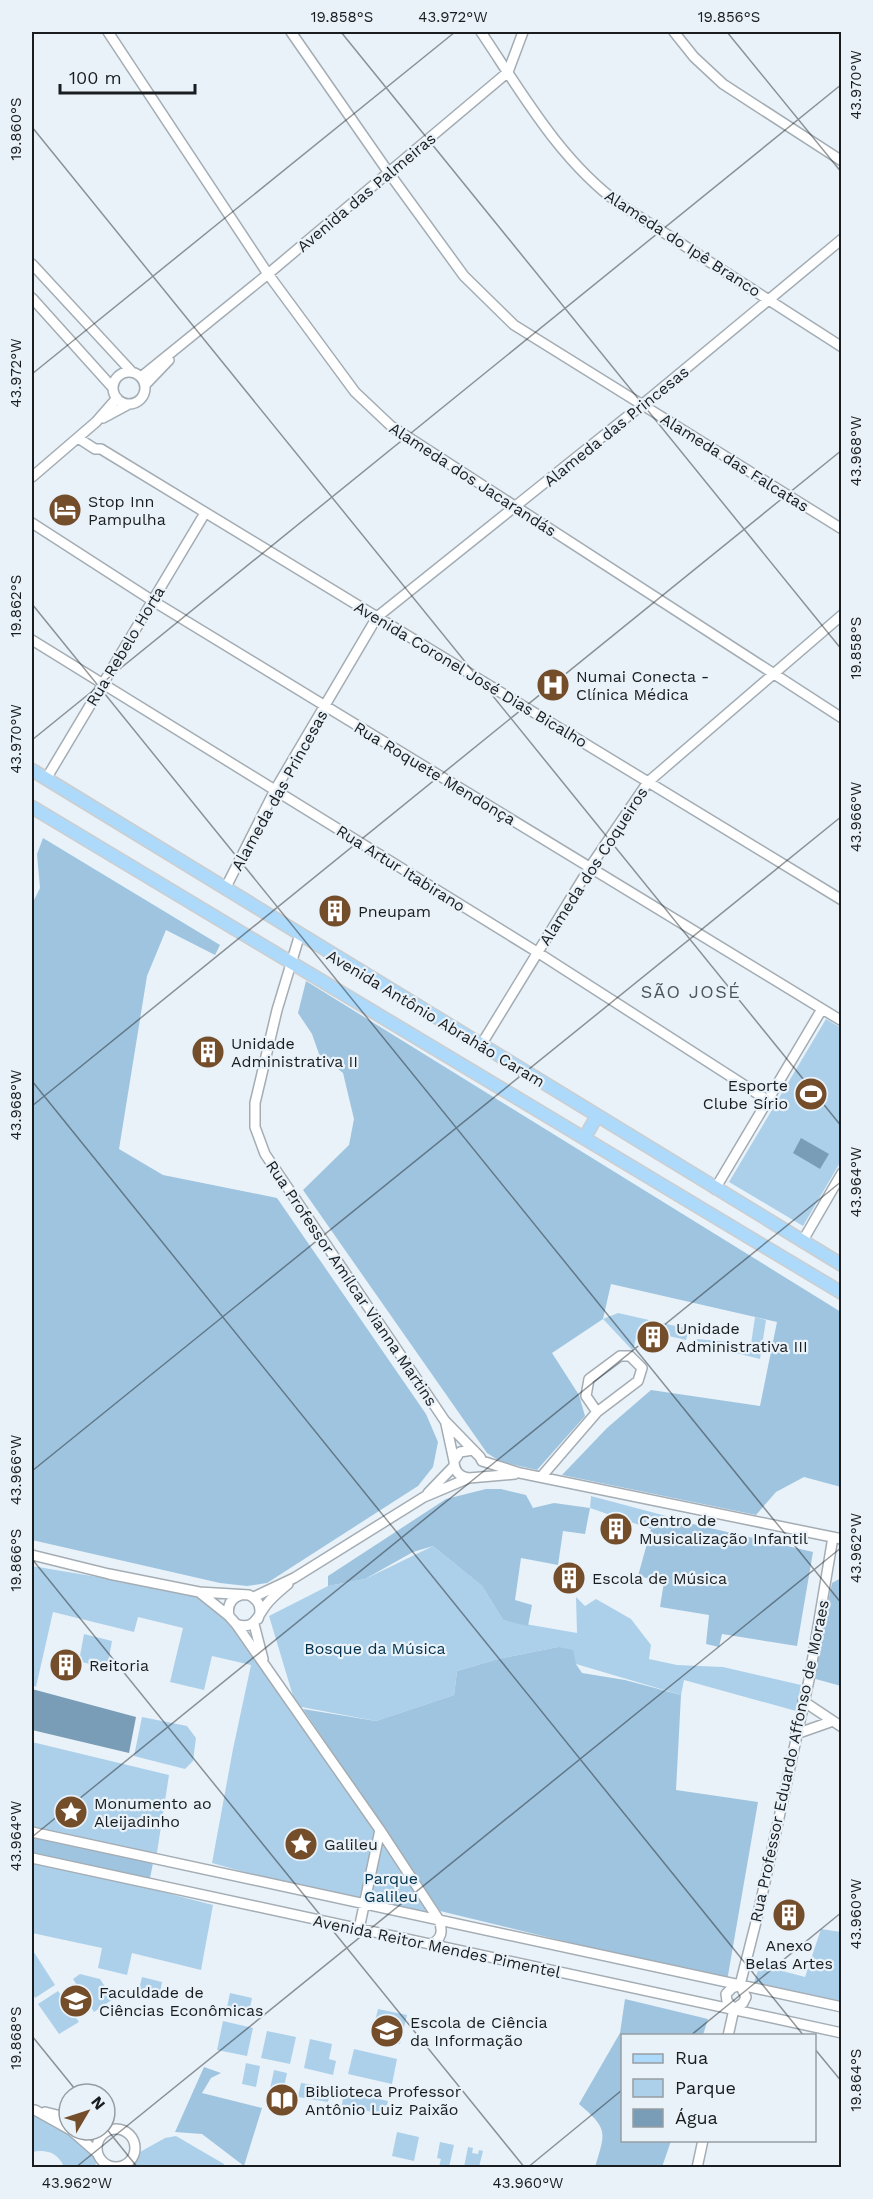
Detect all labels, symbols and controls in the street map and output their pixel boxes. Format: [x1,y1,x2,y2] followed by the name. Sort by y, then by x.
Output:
[311,8,373,26] text: 19.858°S
[418,8,488,26] text: 43.972°W
[698,8,760,26] text: 19.856°S
[847,50,865,120] text: 43.970°W
[60,57,195,95] scale bar
[69,67,122,88] text: 100 m
[7,97,25,161] text: 19.860°S
[293,129,440,256] street label: Avenida das Palmeiras
[601,186,764,301] street label: Alameda do Ipê Branco
[7,338,25,408] text: 43.972°W
[540,362,693,491] street label: Alameda das Princesas
[657,409,812,516] street label: Alameda das Falcatas
[847,416,865,486] text: 43.968°W
[386,418,560,540] street label: Alameda dos Jacarandás
[47,492,83,528] hotel icon: Stop Inn Pampulha
[88,492,166,529] place label: Stop Inn Pampulha
[7,575,25,637] text: 19.862°S
[82,583,169,710] street label: Rua Rebelo Horta
[351,597,591,752] street label: Avenida Coronel José Dias Bicalho
[847,617,865,679] text: 19.858°S
[535,667,571,703] hospital icon: Numai Conecta - Clínica Médica
[576,667,709,704] place label: Numai Conecta - Clínica Médica
[7,704,25,774] text: 43.970°W
[227,707,332,874] street label: Alameda das Princesas
[351,718,519,829] street label: Rua Roquete Mendonça
[847,782,865,852] text: 43.966°W
[535,784,652,949] street label: Alameda dos Coqueiros
[333,821,469,916] street label: Rua Artur Itabirano
[317,893,353,929] building icon: Pneupam
[358,902,431,921] place label: Pneupam
[323,946,548,1091] street label: Avenida Antônio Abrahão Caram
[641,981,741,1002] district label: SÃO JOSÉ
[190,1034,226,1070] building icon: Unidade Administrativa II
[231,1034,358,1071] place label: Unidade Administrativa II
[7,1070,25,1140] text: 43.968°W
[703,1076,788,1113] place label: Esporte Clube Sírio
[793,1076,829,1112] sports icon: Esporte Clube Sírio
[847,1147,865,1217] text: 43.964°W
[262,1157,441,1410] street label: Rua Professor Amílcar Vianna Martins
[635,1319,671,1355] building icon: Unidade Administrativa III
[676,1319,808,1356] place label: Unidade Administrativa III
[7,1435,25,1505] text: 43.966°W
[598,1511,634,1547] building icon: Centro de Musicalização Infantil
[639,1511,808,1548] place label: Centro de Musicalização Infantil
[847,1513,865,1583] text: 43.962°W
[7,1529,25,1591] text: 19.866°S
[551,1560,587,1596] building icon: Escola de Música
[592,1569,727,1588] place label: Escola de Música
[746,1598,833,1924] street label: Rua Professor Eduardo Affonso de Moraes
[304,1639,446,1658] park label: Bosque da Música
[48,1647,84,1683] building icon: Reitoria
[89,1656,149,1675] place label: Reitoria
[53,1794,89,1830] place icon: Monumento ao Aleijadinho
[94,1794,212,1831] place label: Monumento ao Aleijadinho
[7,1801,25,1871] text: 43.964°W
[283,1826,319,1862] place icon: Galileu
[324,1835,378,1854] place label: Galileu
[364,1869,418,1906] park label: Parque Galileu
[847,1879,865,1949] text: 43.960°W
[771,1897,807,1933] building icon: Anexo Belas Artes
[311,1911,563,1982] street label: Avenida Reitor Mendes Pimentel
[745,1936,833,1973] place label: Anexo Belas Artes
[58,1983,94,2019] school or university icon: Faculdade de Ciências Econômicas
[99,1983,263,2020] place label: Faculdade de Ciências Econômicas
[7,2006,25,2070] text: 19.868°S
[369,2013,405,2049] school or university icon: Escola de Ciência da Informação
[410,2013,548,2050] place label: Escola de Ciência da Informação
[621,2034,816,2142] legend
[675,2047,708,2068] text: Rua
[847,2049,865,2111] text: 19.864°S
[675,2077,736,2098] text: Parque
[57,2082,117,2142] north arrow
[264,2082,300,2118] library icon: Biblioteca Professor Antônio Luiz Paixão
[305,2082,462,2119] place label: Biblioteca Professor Antônio Luiz Paixão
[87,2092,109,2113] text: N
[675,2107,718,2128] text: Água
[42,2174,112,2192] text: 43.962°W
[493,2174,563,2192] text: 43.960°W

